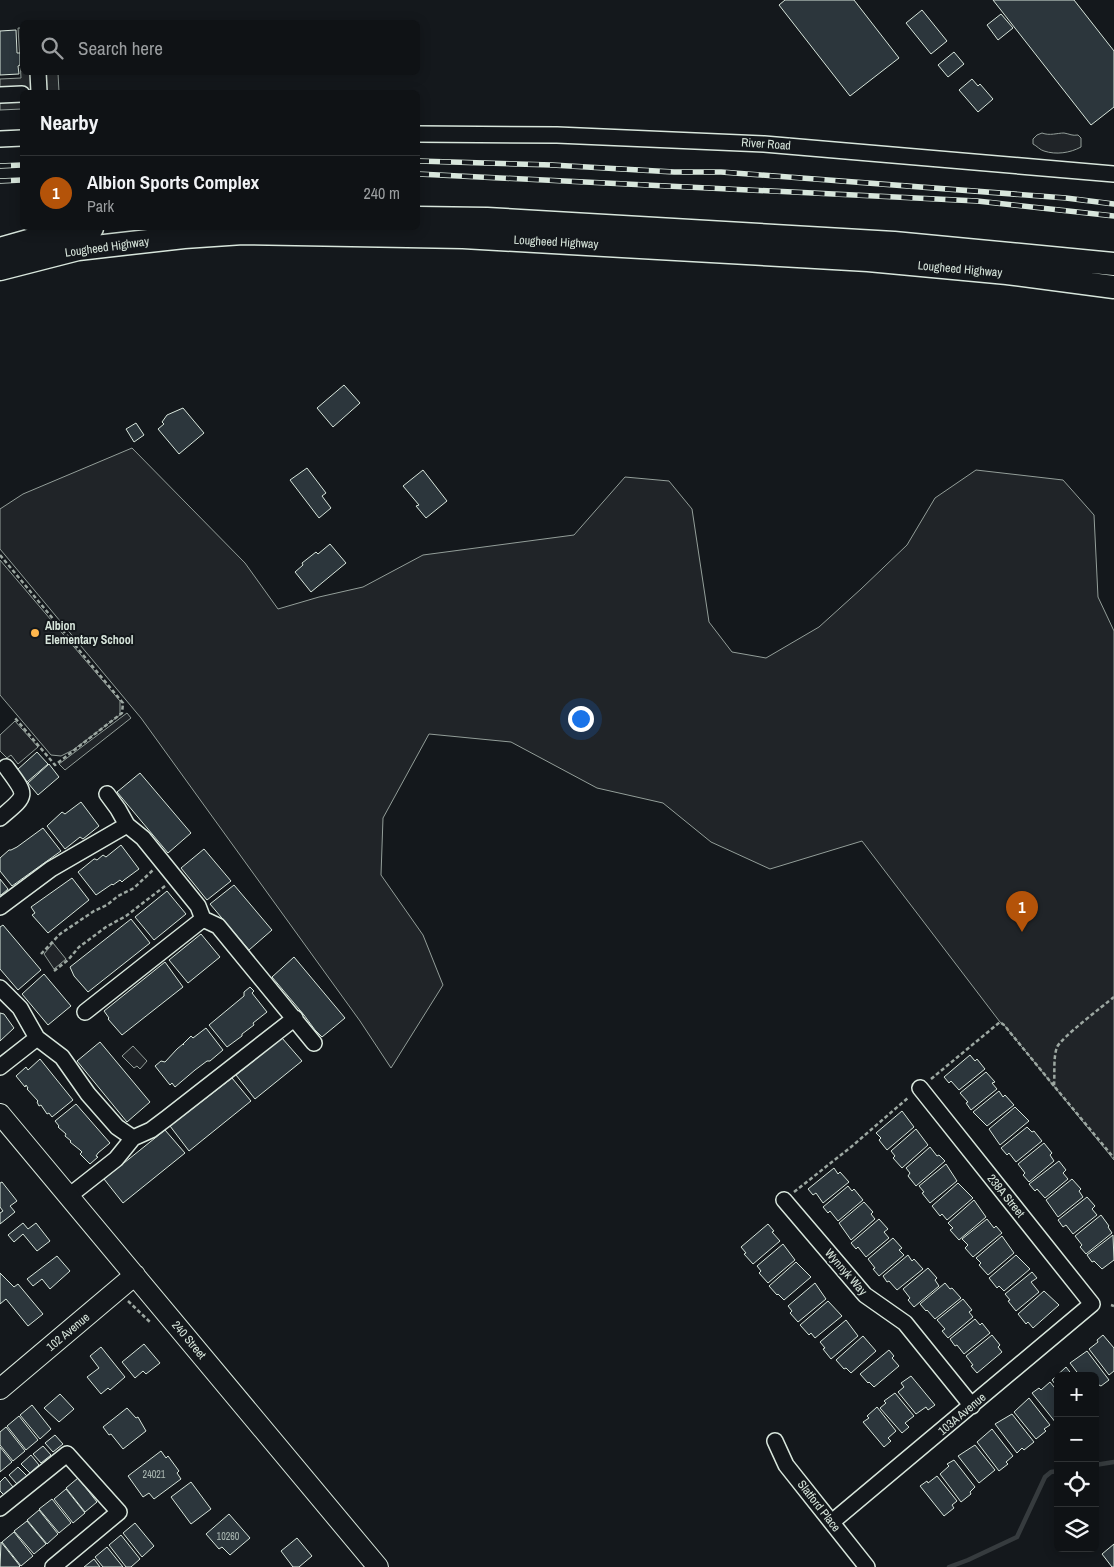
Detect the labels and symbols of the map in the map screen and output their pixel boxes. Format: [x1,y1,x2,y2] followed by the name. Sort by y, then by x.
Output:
[741,134,791,154] street label: River Road
[513,232,599,252] street label: Lougheed Highway
[64,233,150,261] street label: Lougheed Highway
[917,257,1003,281] street label: Lougheed Highway
[45,618,134,648] place label: Albion Elementary School
[29,627,41,639] marker: Albion Elementary School
[568,706,594,732] your location
[1006,891,1038,932] pin: 1
[984,1171,1029,1221] street label: 238A Street
[821,1245,871,1299] street label: Wynnyk Way
[43,1309,93,1355] street label: 102 Avenue
[168,1317,210,1363] street label: 240 Street
[935,1389,989,1439] street label: 103A Avenue
[143,1468,166,1481] house number: 24021
[794,1477,844,1535] street label: Slatford Place
[217,1530,240,1543] house number: 10260

